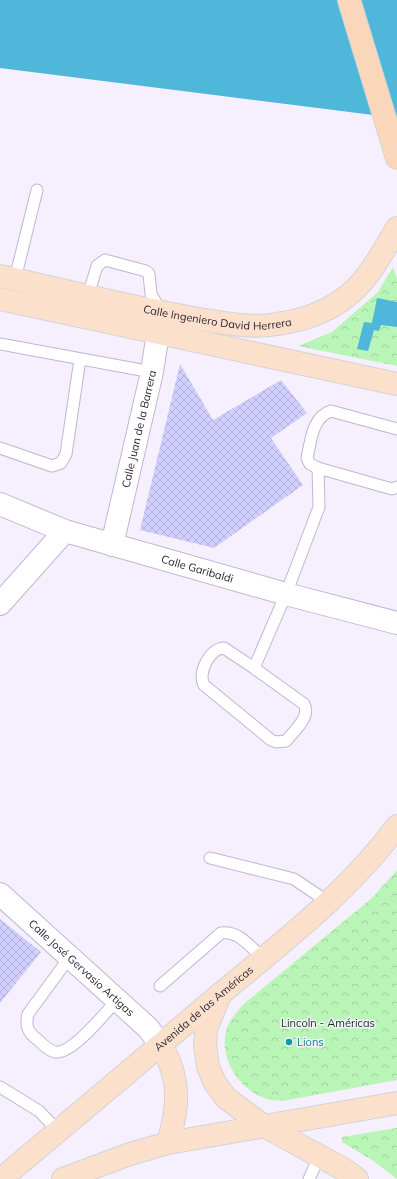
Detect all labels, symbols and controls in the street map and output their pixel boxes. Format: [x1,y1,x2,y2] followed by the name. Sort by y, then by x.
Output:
[142,302,293,333] street label: Calle Ingeniero David Herrera
[118,369,159,489] street label: Calle Juan de la Barrera
[160,552,235,586] street label: Calle Garibaldi
[26,916,137,1019] street label: Calle José Gervasio Artigas
[151,963,256,1054] street label: Avenida de las Américas
[281,1016,375,1030] park label: Lincoln - Américas
[297,1035,324,1049] place label: Lions
[284,1037,294,1047] marker: Lions

